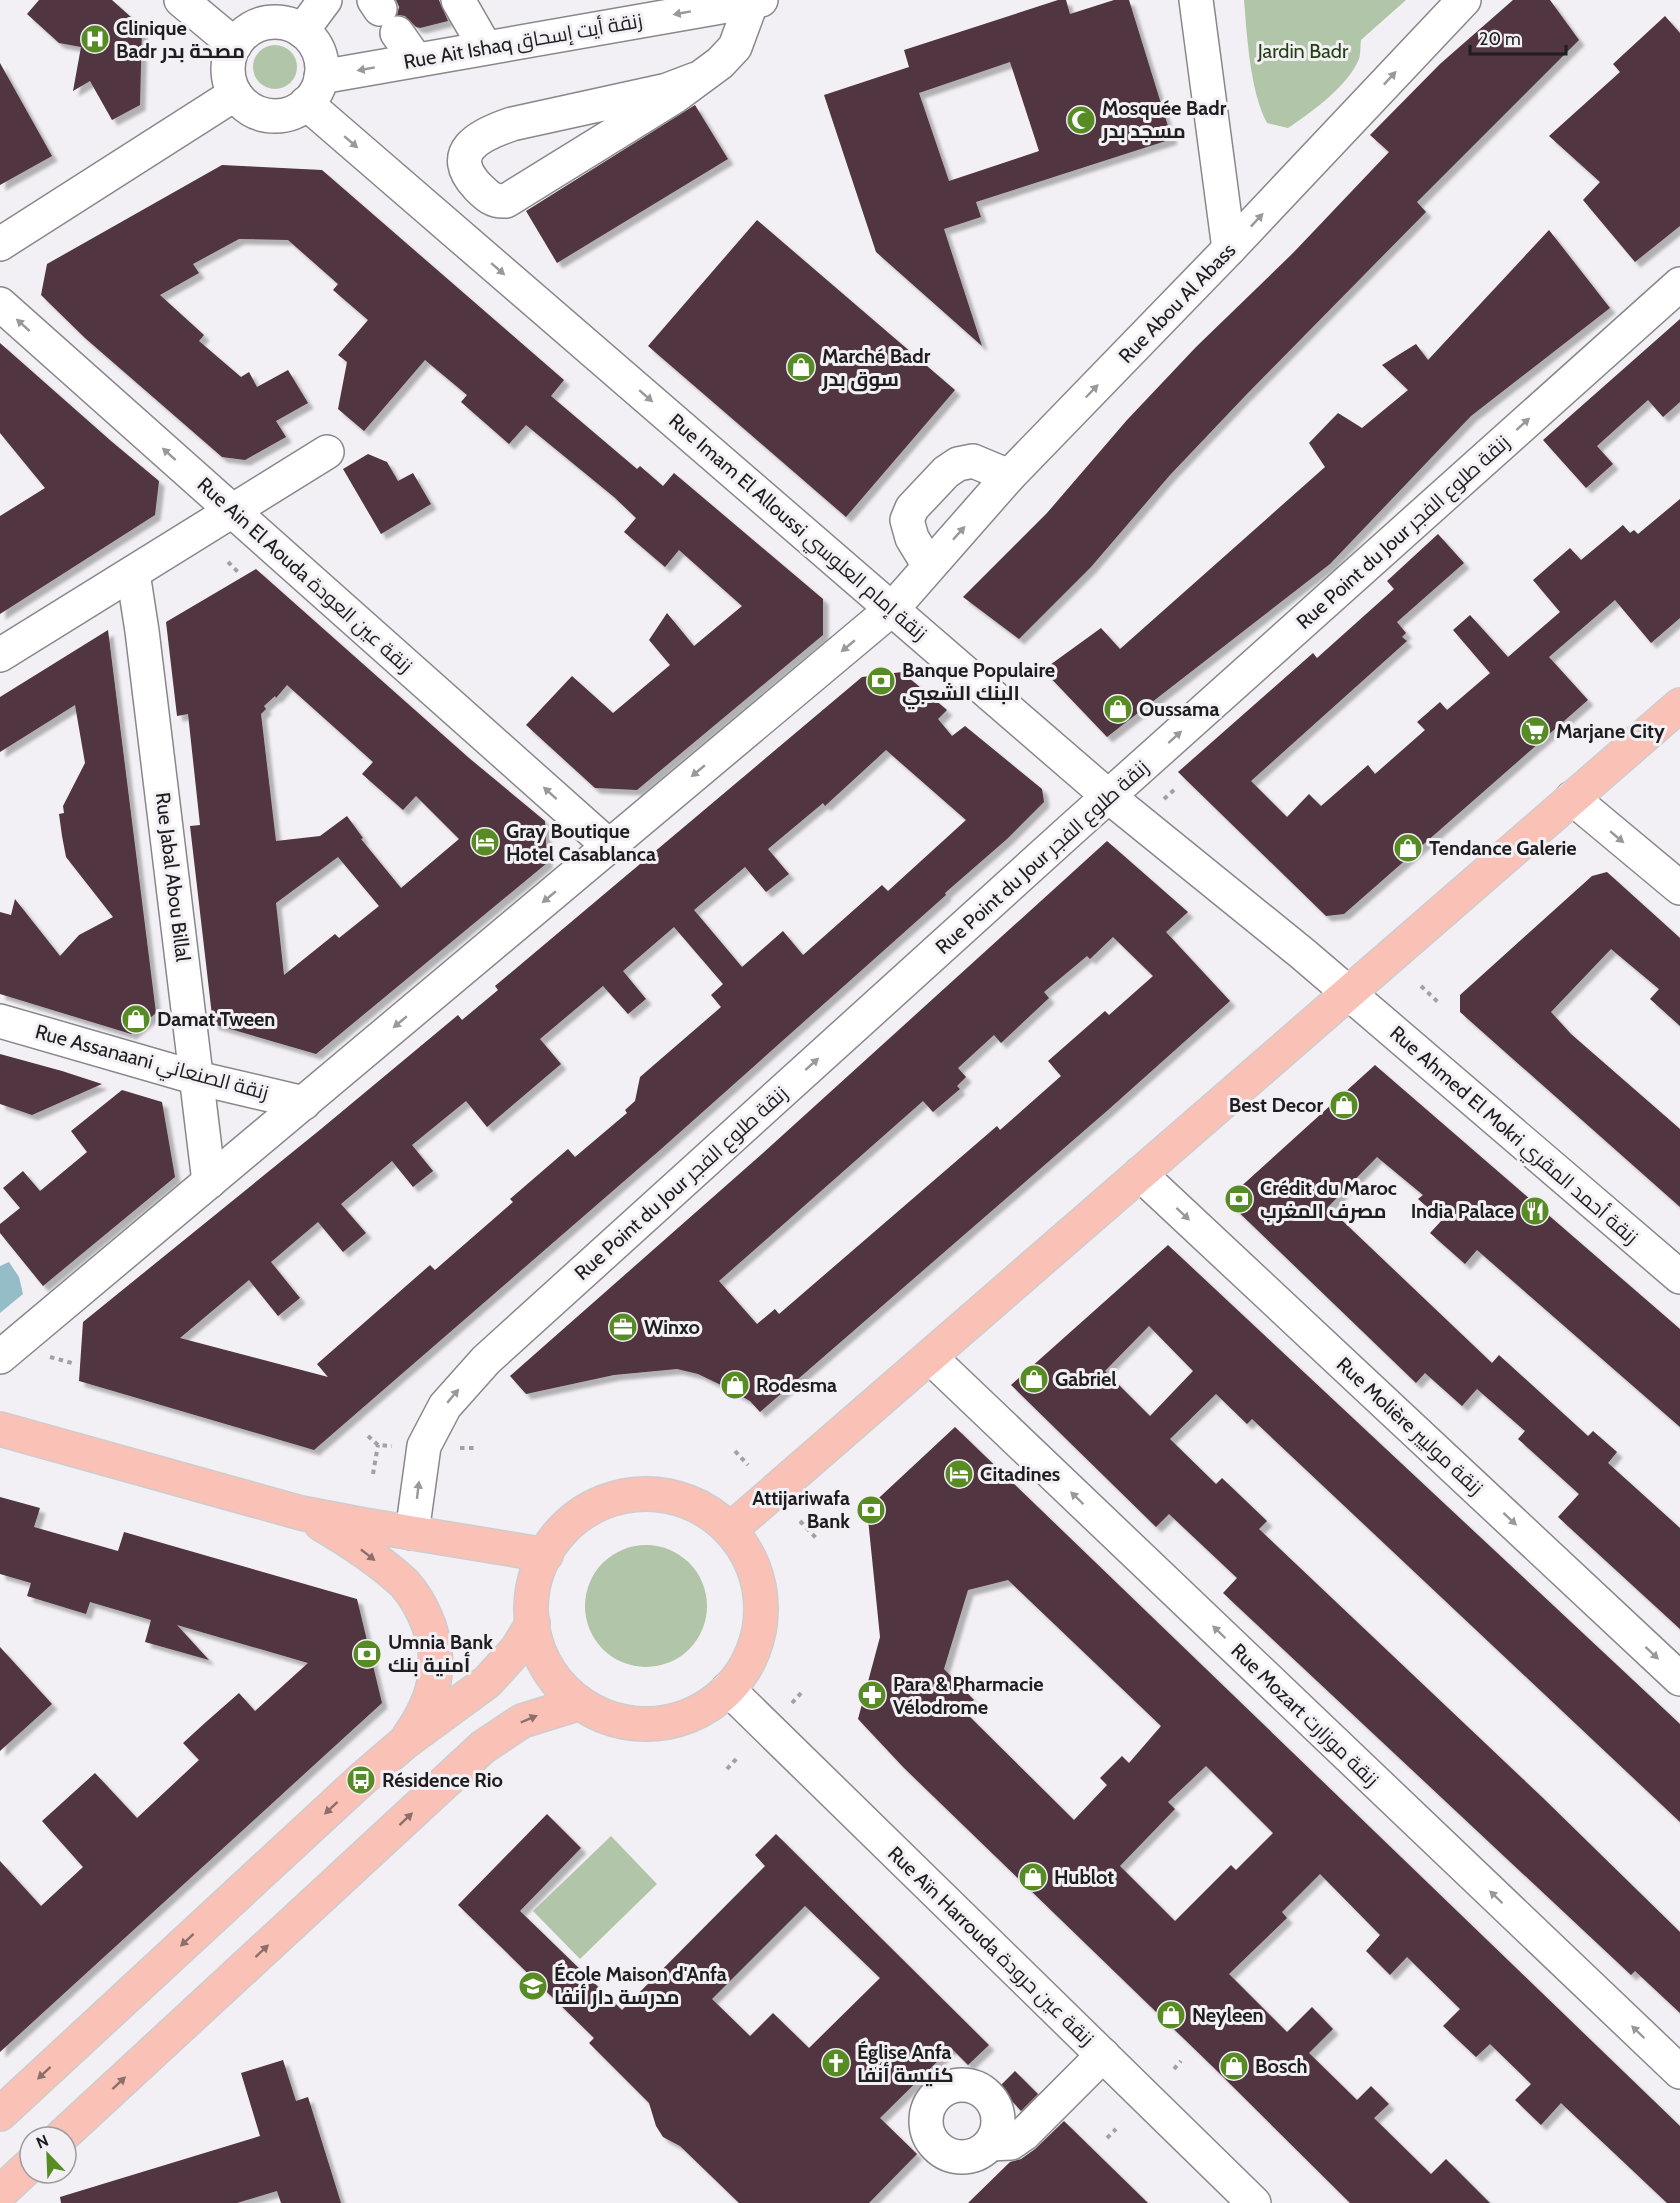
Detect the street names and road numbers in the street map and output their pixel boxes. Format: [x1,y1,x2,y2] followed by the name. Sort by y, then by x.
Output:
[402,8,645,75] street label: Rue Ait Ishaq زنقة أيت إسحاق
[1114,238,1240,368] street label: Rue Abou Al Abass
[662,408,932,648] street label: Rue Imam El Alloussi زنقة إمام العلوسي
[1292,430,1516,635] street label: Rue Point du Jour زنقة طلوع الفجر
[192,472,417,679] street label: Rue Ain El Aouda زنقة عين العودة
[931,755,1155,960] street label: Rue Point du Jour زنقة طلوع الفجر
[151,791,195,963] street label: Rue Jabal Abou Billal
[32,1019,271,1109] street label: Rue Assanaani زنقة الصنعاني
[1383,1021,1643,1252] street label: Rue Ahmed El Mokri زنقة أحمد المقري
[570,1081,794,1286] street label: Rue Point du Jour زنقة طلوع الفجر
[1332,1352,1488,1500] street label: Rue Molière زنقة موليير
[1226,1638,1384,1792] street label: Rue Mozart زنقة موزارت
[882,1841,1099,2052] street label: Rue Aïn Harrouda زنقة عين حرودة

